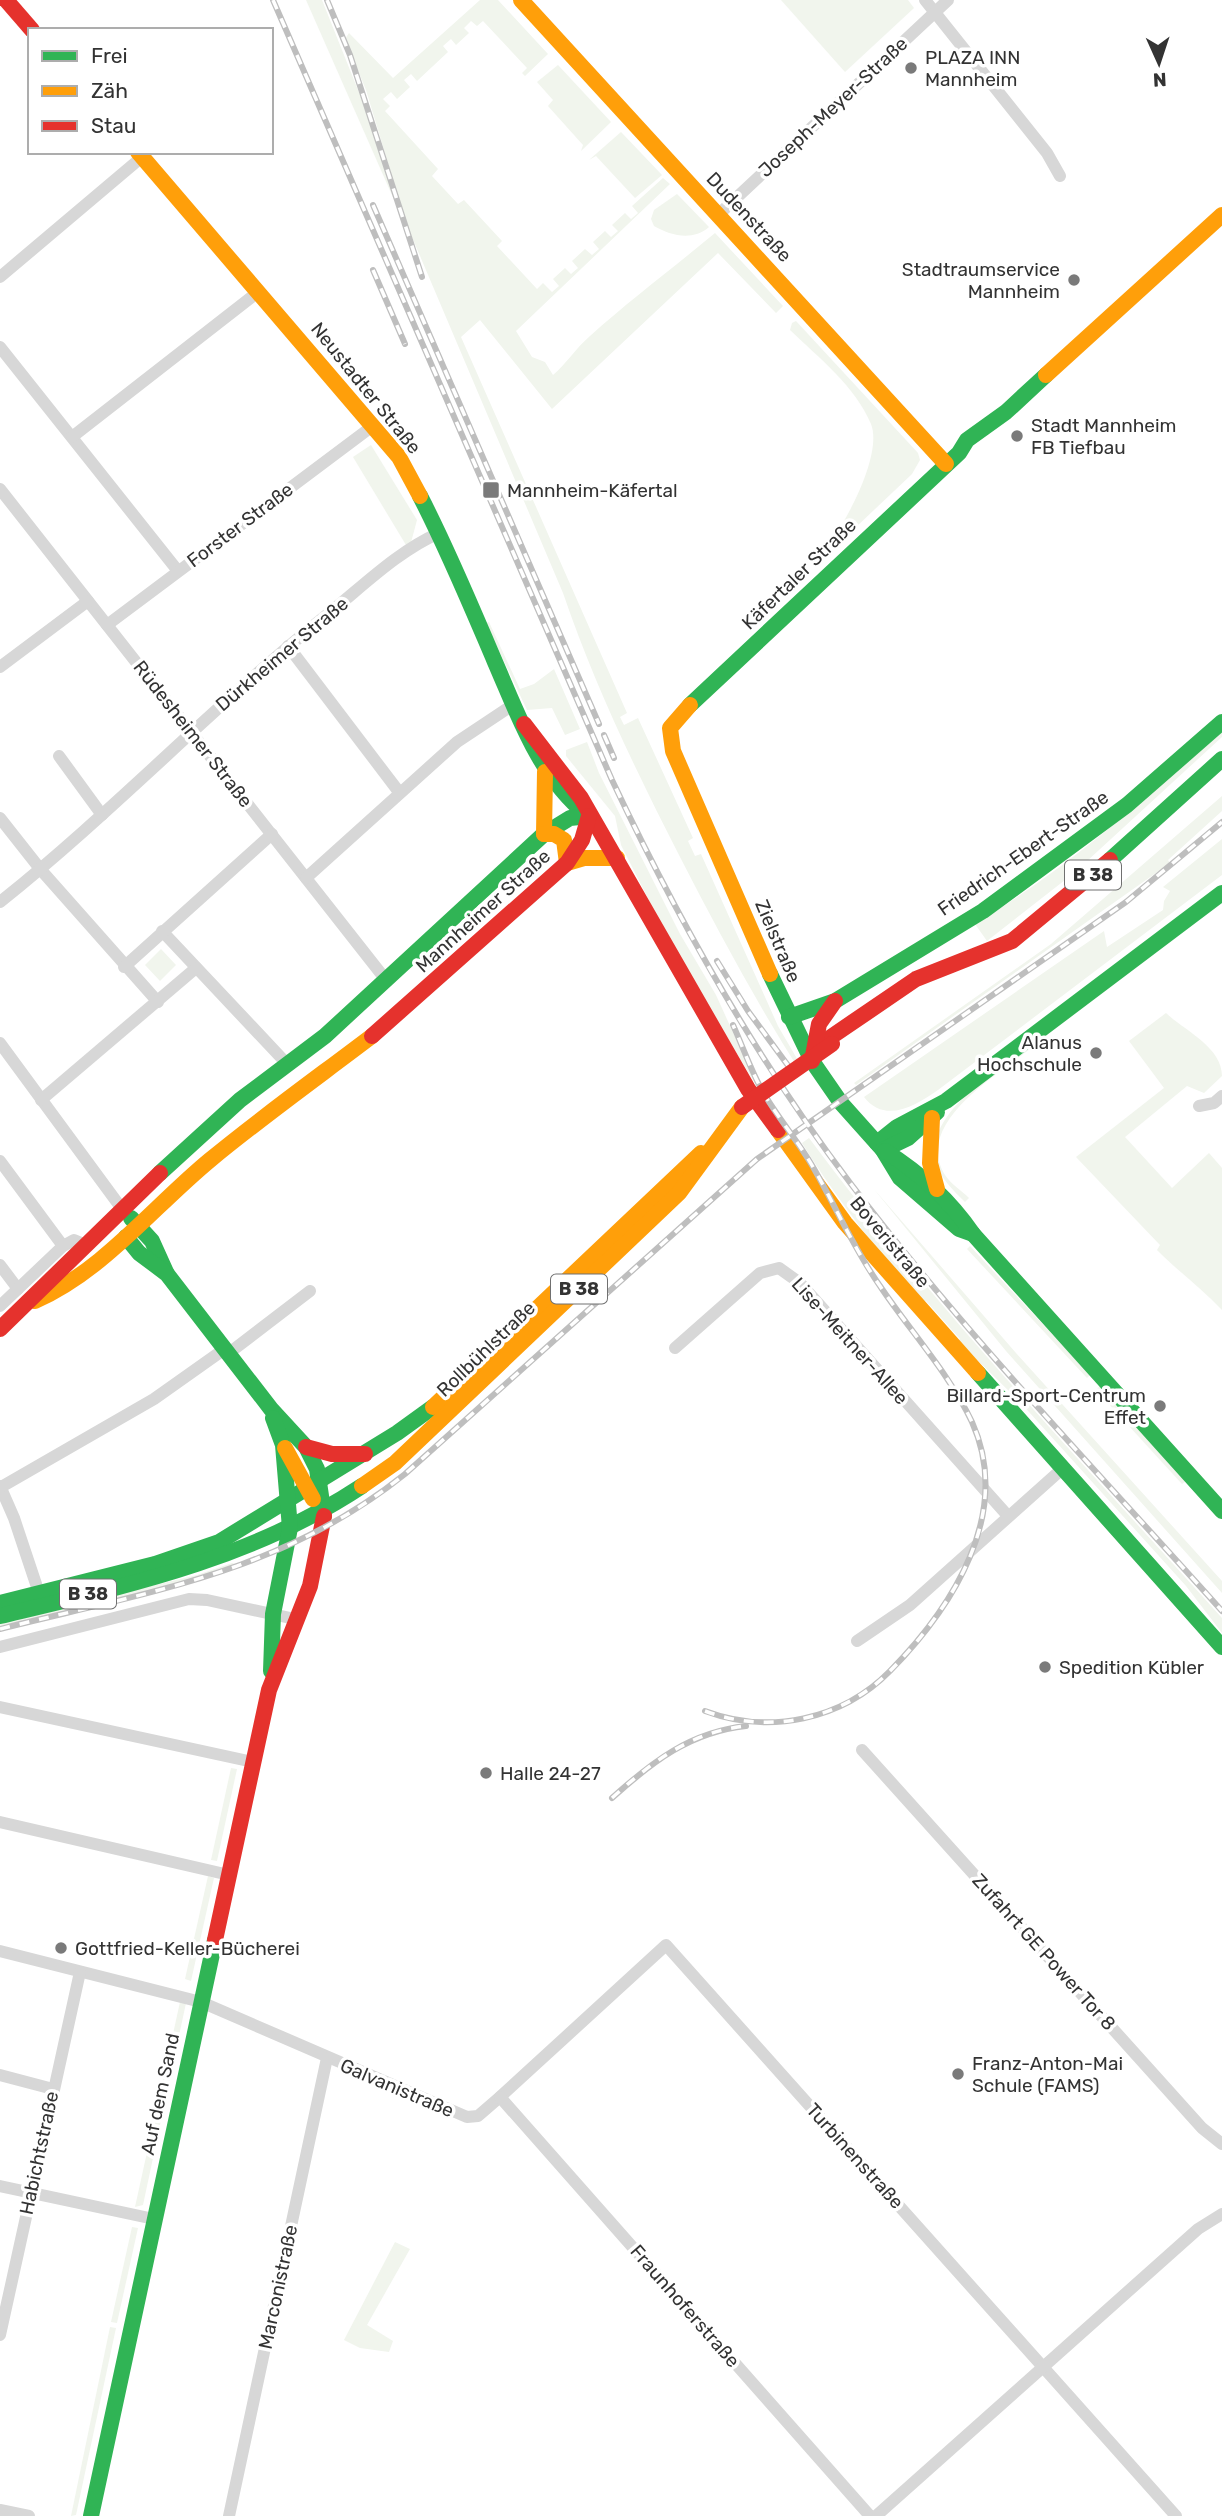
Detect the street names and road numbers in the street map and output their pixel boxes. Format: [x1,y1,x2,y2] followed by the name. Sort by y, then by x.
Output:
[754,32,912,182] street label: Joseph-Meyer-Straße
[702,167,796,267] street label: Dudenstraße
[306,318,426,458] street label: Neustadter Straße
[182,478,298,572] street label: Forster Straße
[737,514,861,634] street label: Käfertaler Straße
[211,592,353,716] street label: Dürkheimer Straße
[129,656,257,812] street label: Rüdesheimer Straße
[933,785,1113,921] street label: Friedrich-Ebert-Straße
[411,845,555,977] street label: Mannheimer Straße
[1065,860,1121,890] road number: B 38
[750,896,806,986] street label: Zielstraße
[845,1192,935,1292] street label: Boveristraße
[787,1273,913,1409] street label: Lise-Meitner-Allee
[551,1274,607,1304] road number: B 38
[432,1296,540,1402] street label: Rollbühlstraße
[60,1580,116,1609] road number: B 38
[968,1869,1120,2035] street label: Zufahrt GE Power Tor 8
[136,2031,184,2157] street label: Auf dem Sand
[337,2054,457,2122] street label: Galvanistraße
[15,2089,63,2217] street label: Habichtstraße
[802,2098,908,2214] street label: Turbinenstraße
[254,2223,302,2351] street label: Marconistraße
[625,2240,745,2372] street label: Fraunhoferstraße

